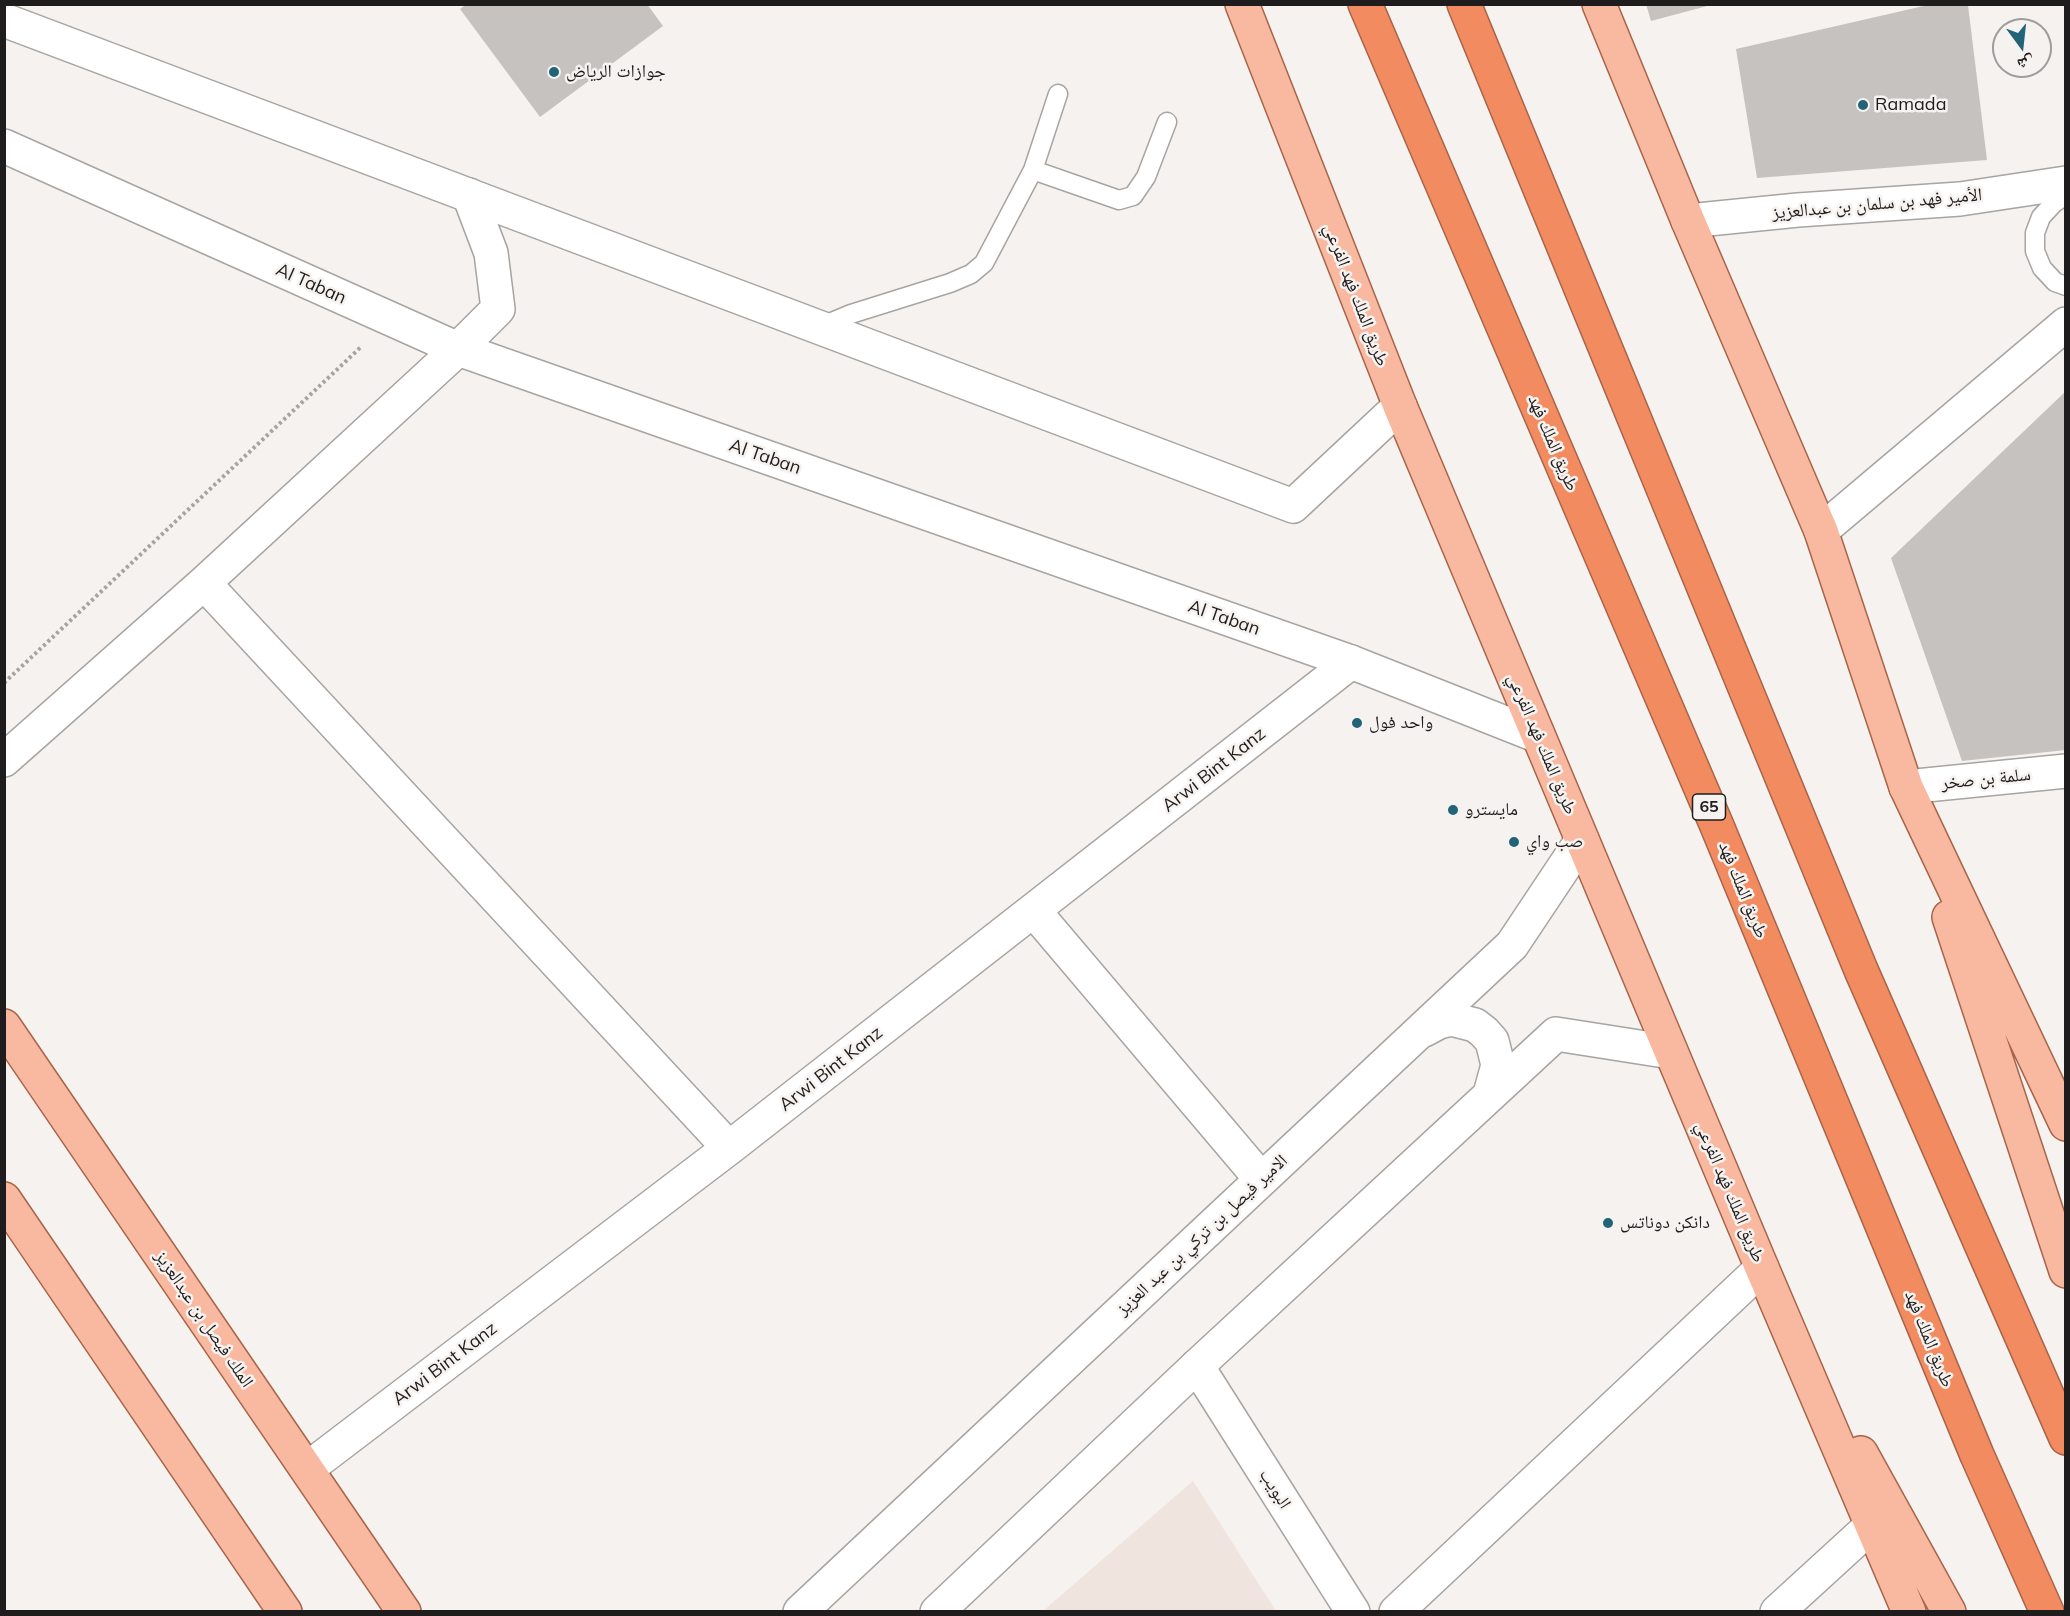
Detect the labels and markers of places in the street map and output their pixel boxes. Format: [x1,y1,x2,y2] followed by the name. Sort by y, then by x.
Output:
[566,61,666,83] place label: جوازات الرياض
[547,65,561,79] marker: جوازات الرياض
[1875,94,1946,116] place label: Ramada
[1856,98,1870,112] marker: Ramada
[1369,712,1433,734] place label: واحد فول
[1350,716,1364,730] marker: واحد فول
[1465,799,1518,821] place label: مايسترو
[1446,803,1460,817] marker: مايسترو
[1526,831,1583,853] place label: صب واي
[1507,835,1521,849] marker: صب واي
[1620,1212,1710,1234] place label: دانكن دوناتس
[1601,1216,1615,1230] marker: دانكن دوناتس

